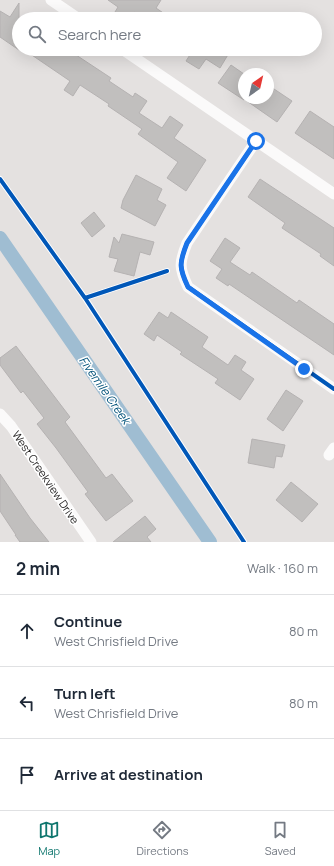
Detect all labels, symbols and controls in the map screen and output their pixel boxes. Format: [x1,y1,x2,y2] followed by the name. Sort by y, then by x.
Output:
[12,12,322,56] search box
[26,23,48,45] icon: search
[58,24,141,45] text: Search here
[238,68,274,104] north arrow
[247,132,265,150] route start
[75,353,136,429] water label: Fivemile Creek
[295,360,313,378] route end
[9,428,83,527] street label: West Creekview Drive
[16,557,60,580] text: 2 min
[247,559,318,577] text: Walk · 160 m
[54,611,122,632] text: Continue
[16,620,38,642] icon: ahead
[289,622,318,640] text: 80 m
[54,632,178,650] text: West Chrisfield Drive
[54,683,116,704] text: Turn left
[16,692,38,714] icon: left
[289,694,318,712] text: 80 m
[54,704,178,722] text: West Chrisfield Drive
[16,764,38,786] icon: arrive
[54,764,203,785] text: Arrive at destination
[38,819,60,858] tab: Map
[136,819,189,858] tab: Directions
[265,819,296,858] tab: Saved

